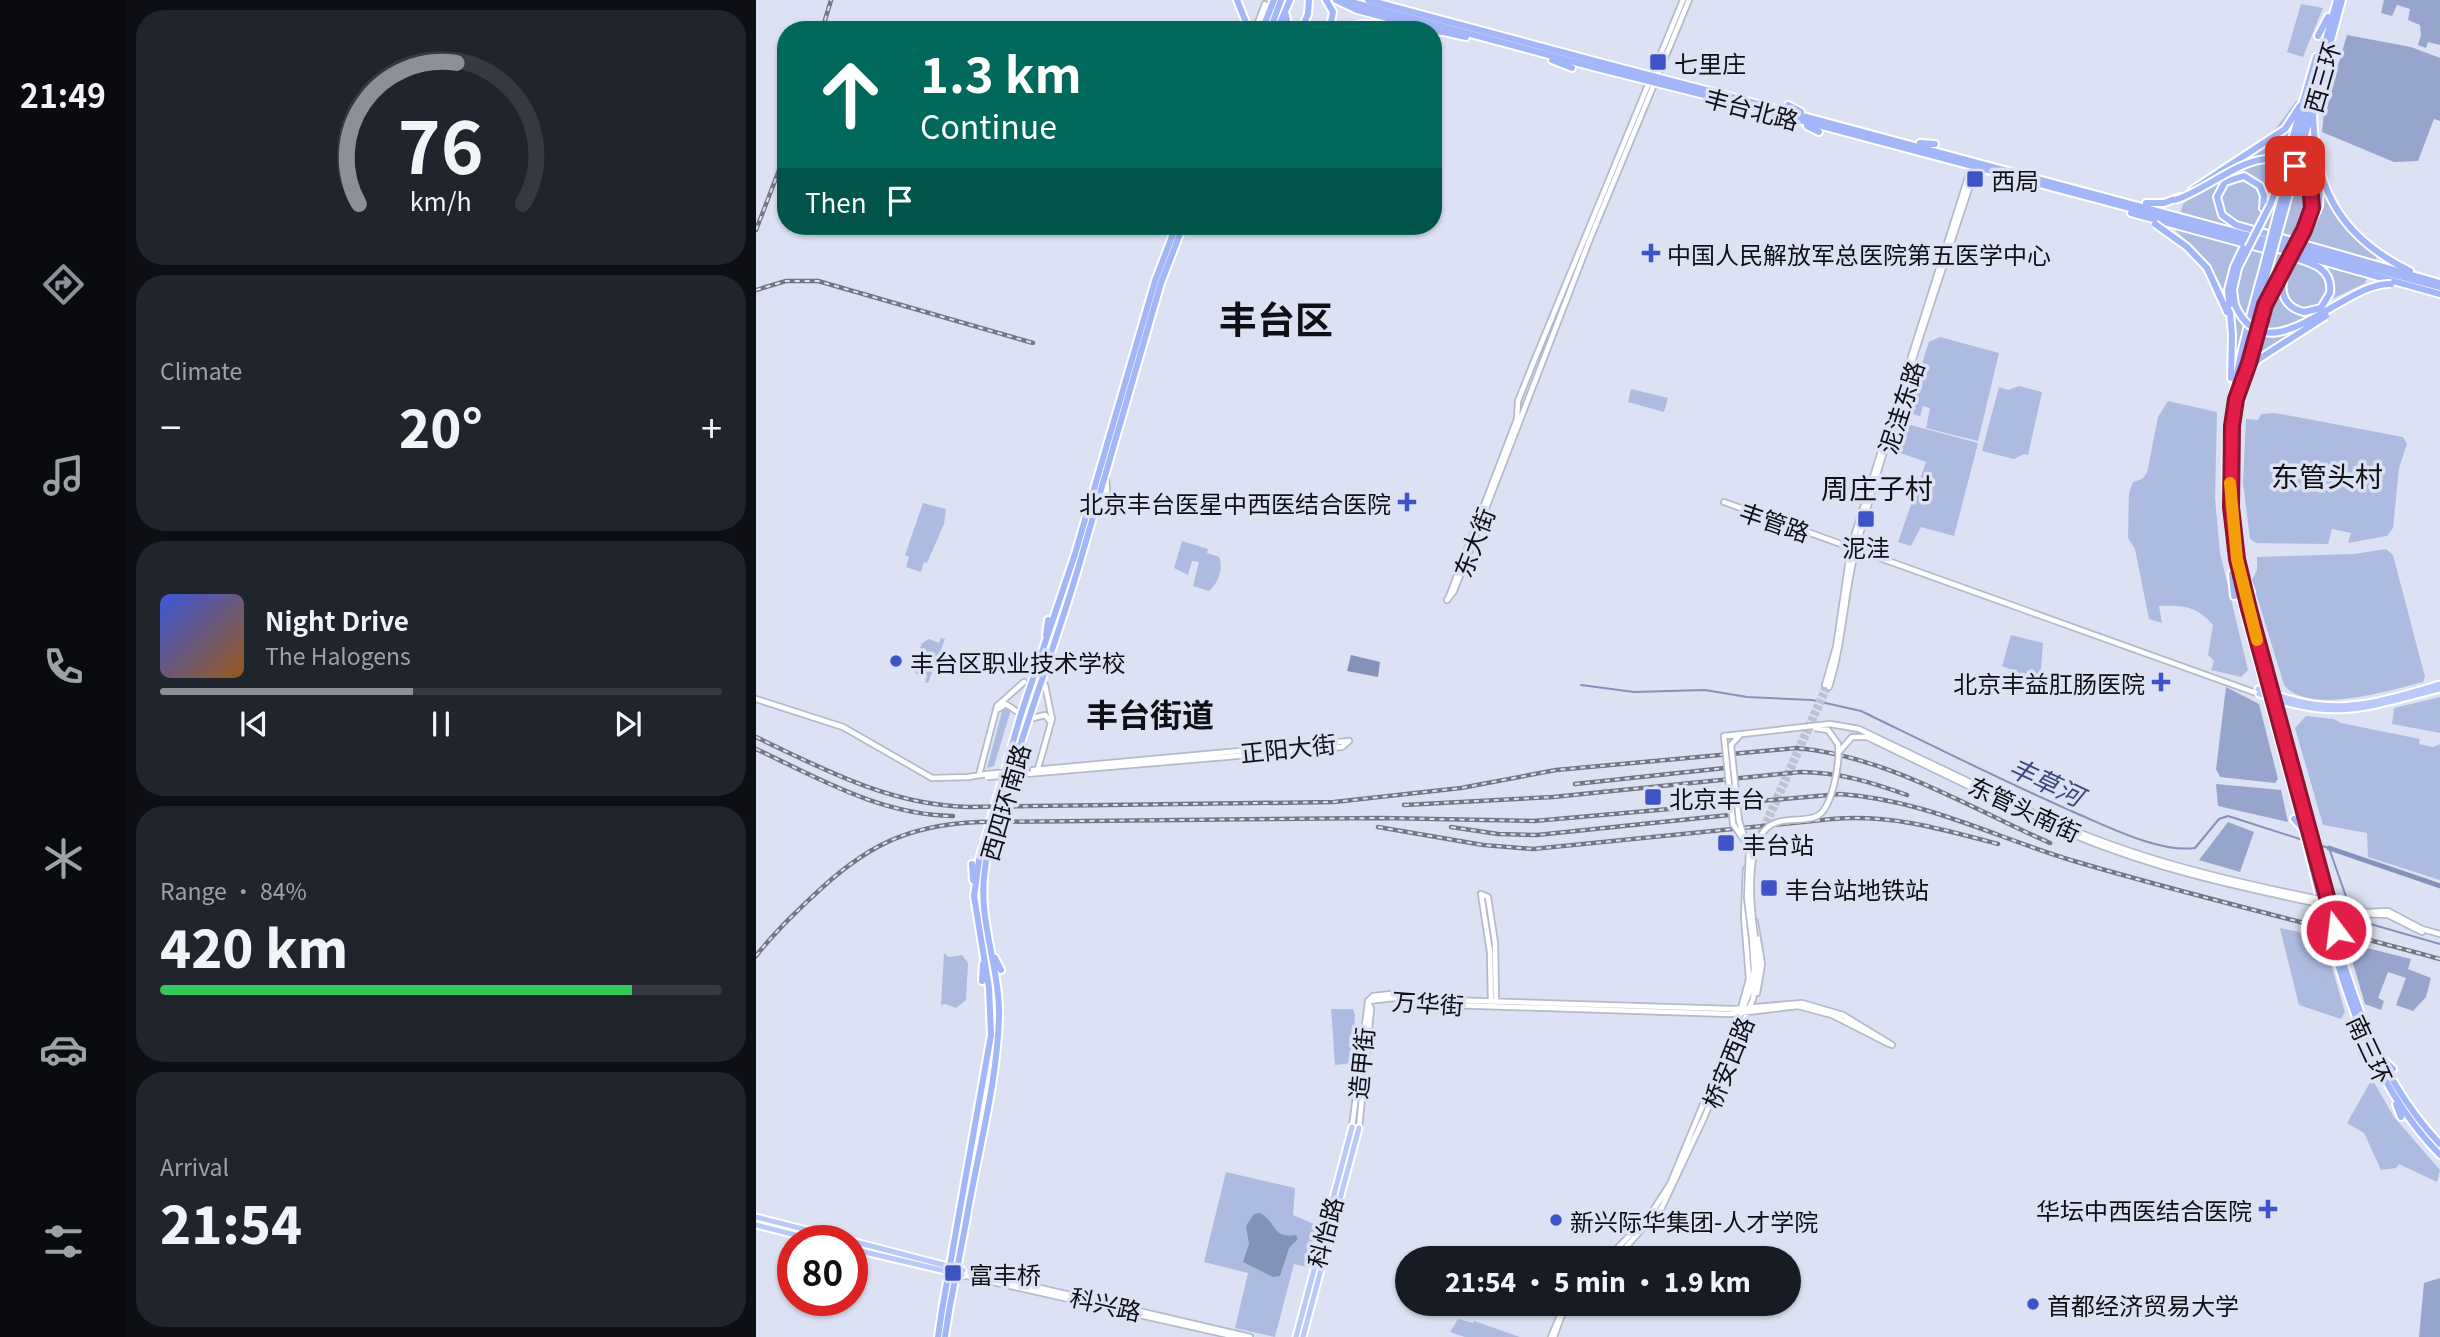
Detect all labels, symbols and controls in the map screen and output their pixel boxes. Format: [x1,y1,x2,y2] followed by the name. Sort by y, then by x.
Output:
[920,36,1082,107] text: 1.3 km
[2294,38,2348,116] street label: 西三环
[1674,45,1746,80] place label: 七里庄
[805,49,896,140] icon: ahead
[1648,52,1668,72] marker: 七里庄
[20,71,106,117] text: 21:49
[1701,79,1803,137] street label: 丰台北路
[398,90,484,195] text: 76
[920,102,1057,148] text: Continue
[2265,136,2325,196] pin
[2276,147,2314,185] icon: arrive
[1991,162,2039,197] place label: 西局
[1965,169,1985,189] marker: 西局
[410,182,472,218] text: km/h
[881,182,919,220] icon: arrive
[805,183,867,220] text: Then
[1667,236,2051,271] place label: 中国人民解放军总医院第五医学中心
[1641,243,1661,263] marker: 中国人民解放军总医院第五医学中心
[39,260,88,309] icon: directions
[1219,290,1333,345] district label: 丰台区
[160,353,242,387] text: Climate
[1869,356,1931,458] street label: 泥洼东路
[399,388,483,463] text: 20°
[160,398,181,453] text: −
[701,398,722,453] text: +
[39,451,88,500] icon: music
[2271,455,2383,495] district label: 东管头村
[1821,467,1933,507] district label: 周庄子村
[1079,485,1391,520] place label: 北京丰台医星中西医结合医院
[1397,492,1417,512] marker: 北京丰台医星中西医结合医院
[1735,493,1815,549] street label: 丰管路
[1444,502,1502,582] street label: 东大街
[1856,509,1876,529] marker: 泥洼
[1842,529,1890,564] place label: 泥洼
[265,601,409,638] text: Night Drive
[265,638,411,672] text: The Halogens
[39,642,88,691] icon: phone
[910,644,1126,679] place label: 丰台区职业技术学校
[888,653,904,669] marker: 丰台区职业技术学校
[1953,665,2145,700] place label: 北京丰益肛肠医院
[2151,672,2171,692] marker: 北京丰益肛肠医院
[1086,690,1214,736] district label: 丰台街道
[235,705,273,743] icon: previous
[422,705,460,743] icon: pause
[609,705,647,743] icon: next
[1238,725,1338,769] street label: 正阳大街
[971,740,1037,864] street label: 西四环南路
[2004,747,2095,815] water label: 丰草河
[1963,767,2087,849] street label: 东管头南街
[1669,780,1765,815] place label: 北京丰台
[1643,787,1663,807] marker: 北京丰台
[1742,826,1814,861] place label: 丰台站
[1716,833,1736,853] marker: 丰台站
[39,834,88,883] icon: climate
[1785,871,1929,906] place label: 丰台站地铁站
[160,873,307,907] text: Range · 84%
[1759,878,1779,898] marker: 丰台站地铁站
[2299,893,2373,967] position arrow
[160,908,348,983] text: 420 km
[1391,982,1465,1022] street label: 万华街
[2340,1009,2402,1089] street label: 南三环
[1693,1011,1761,1113] street label: 桥安西路
[39,1025,88,1074] icon: car
[1339,1025,1381,1101] street label: 造甲街
[160,1149,229,1183] text: Arrival
[160,1184,302,1259] text: 21:54
[2036,1192,2252,1227] place label: 华坛中西医结合医院
[1298,1193,1350,1271] street label: 科怡路
[2258,1199,2278,1219] marker: 华坛中西医结合医院
[1570,1203,1818,1238] place label: 新兴际华集团-人才学院
[1548,1212,1564,1228] marker: 新兴际华集团-人才学院
[39,1217,88,1266] icon: filters
[777,1225,868,1316] speed limit sign: 80
[969,1256,1041,1291] place label: 富丰桥
[1445,1262,1751,1299] text: 21:54 · 5 min · 1.9 km
[943,1263,963,1283] marker: 富丰桥
[1067,1278,1145,1328] street label: 科兴路
[2047,1287,2239,1322] place label: 首都经济贸易大学
[2025,1296,2041,1312] marker: 首都经济贸易大学

